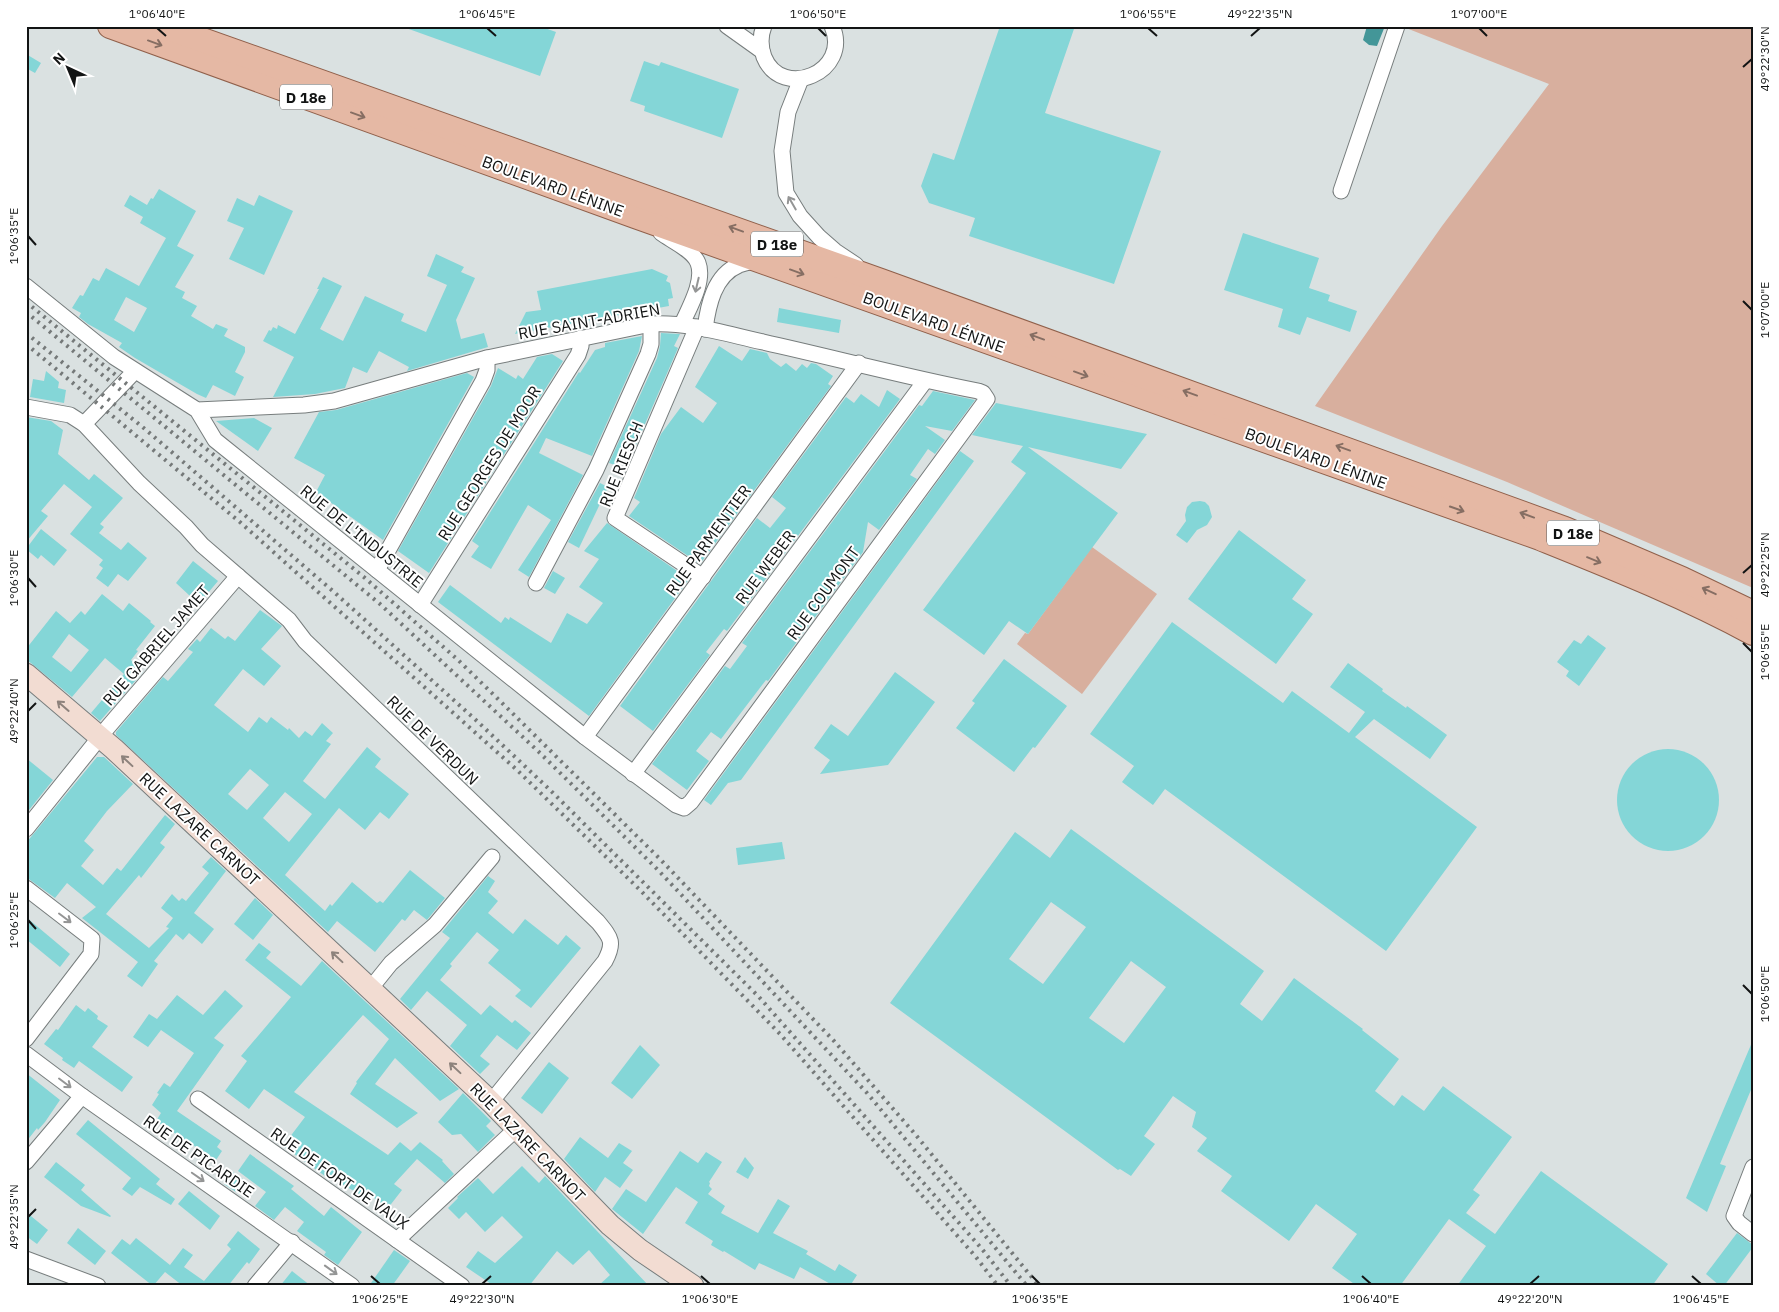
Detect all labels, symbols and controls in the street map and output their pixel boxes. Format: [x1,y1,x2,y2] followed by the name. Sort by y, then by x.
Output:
[129,6,185,21] text: 1°06'40"E
[459,6,515,21] text: 1°06'45"E
[790,6,846,21] text: 1°06'50"E
[1120,6,1176,21] text: 1°06'55"E
[1227,6,1293,21] text: 49°22'35"N
[1451,6,1507,21] text: 1°07'00"E
[1757,26,1772,92] text: 49°22'30"N
[147,39,163,48] one-way arrow
[42,42,92,92] north arrow
[49,49,69,69] text: N
[280,84,332,110] road number: D 18e
[350,111,365,120] one-way arrow
[479,150,627,221] street label: BOULEVARD LÉNINE
[787,197,797,211] one-way arrow
[6,208,21,264] text: 1°06'35"E
[728,224,744,234] one-way arrow
[751,232,803,256] road number: D 18e
[788,268,804,277] one-way arrow
[692,277,701,293] one-way arrow
[1757,282,1772,338] text: 1°07'00"E
[860,286,1008,357] street label: BOULEVARD LÉNINE
[516,299,662,343] street label: RUE SAINT-ADRIEN
[1030,332,1045,341] one-way arrow
[1073,370,1089,379] one-way arrow
[433,382,545,544] street label: RUE GEORGES DE MOOR
[1183,388,1198,397] one-way arrow
[595,418,647,510] street label: RUE RIESCH
[1242,422,1390,493] street label: BOULEVARD LÉNINE
[1336,443,1351,452] one-way arrow
[297,480,427,592] street label: RUE DE L'INDUSTRIE
[661,481,755,599] street label: RUE PARMENTIER
[1449,505,1464,514] one-way arrow
[1520,510,1535,519] one-way arrow
[1547,520,1599,546] road number: D 18e
[731,526,799,608] street label: RUE WEBER
[1757,532,1772,598] text: 49°22'25"N
[782,542,864,644] street label: RUE COUMONT
[6,550,21,606] text: 1°06'30"E
[1586,556,1601,565] one-way arrow
[98,581,214,709] street label: RUE GABRIEL JAMET
[1702,586,1717,596] one-way arrow
[1757,624,1772,680] text: 1°06'55"E
[6,678,21,744] text: 49°22'40"N
[383,691,483,789] street label: RUE DE VERDUN
[56,700,69,711] one-way arrow
[121,755,134,767] one-way arrow
[136,768,264,890] street label: RUE LAZARE CARNOT
[6,892,21,948] text: 1°06'25"E
[58,912,71,923] one-way arrow
[330,951,343,963] one-way arrow
[1757,966,1772,1022] text: 1°06'50"E
[449,1062,462,1074] one-way arrow
[58,1078,71,1089] one-way arrow
[466,1078,590,1206] street label: RUE LAZARE CARNOT
[140,1110,258,1202] street label: RUE DE PICARDIE
[267,1123,413,1233] street label: RUE DE FORT DE VAUX
[191,1172,205,1182] one-way arrow
[6,1184,21,1250] text: 49°22'35"N
[324,1265,338,1275] one-way arrow
[352,1291,408,1306] text: 1°06'25"E
[449,1291,515,1306] text: 49°22'30"N
[682,1291,738,1306] text: 1°06'30"E
[1012,1291,1068,1306] text: 1°06'35"E
[1343,1291,1399,1306] text: 1°06'40"E
[1497,1291,1563,1306] text: 49°22'20"N
[1673,1291,1729,1306] text: 1°06'45"E

